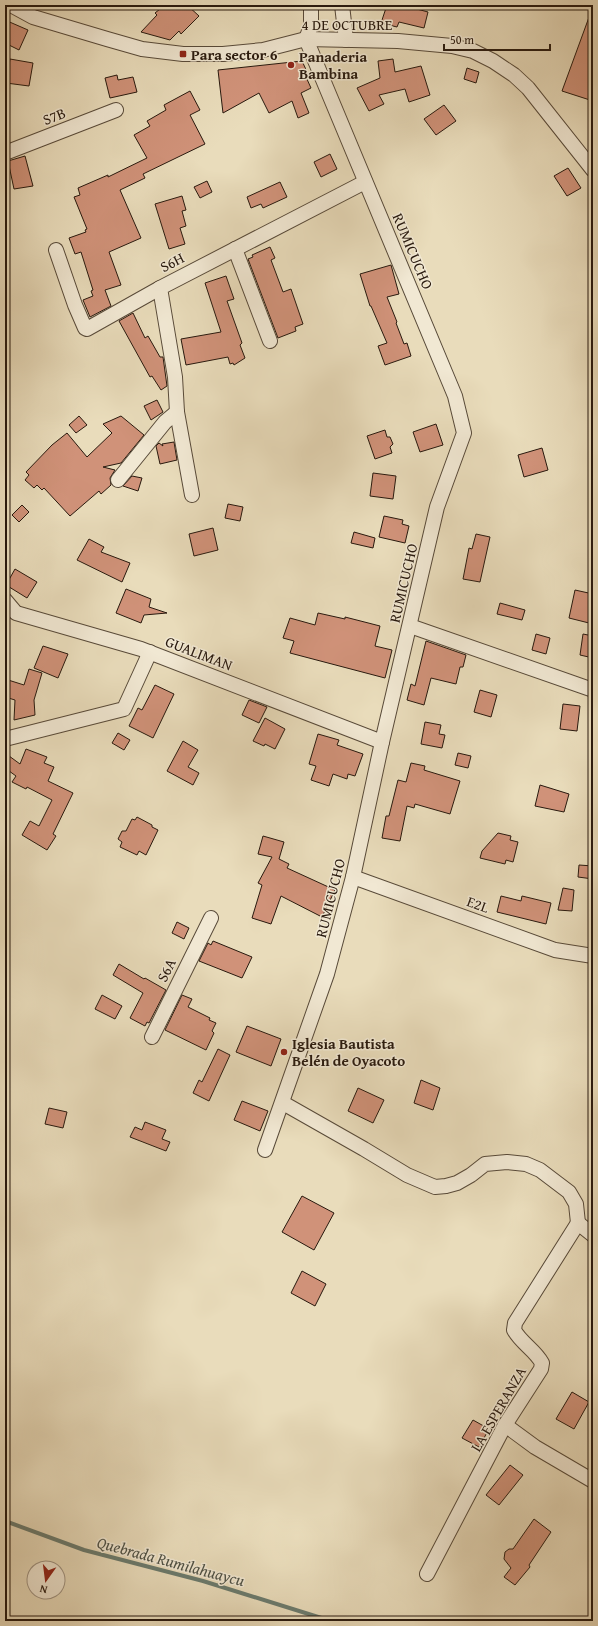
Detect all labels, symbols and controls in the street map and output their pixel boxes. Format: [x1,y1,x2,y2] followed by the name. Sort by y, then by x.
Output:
[302,14,393,35] street label: 4 DE OCTUBRE
[444,26,550,52] scale bar
[450,31,474,48] text: 50 m
[191,44,278,65] place label: Para sector 6
[299,46,367,84] place label: Panaderia Bambina
[178,49,188,59] marker: Para sector 6
[286,60,296,70] marker: Panaderia Bambina
[39,102,69,130] street label: S7B
[388,210,438,292] street label: RUMICUCHO
[156,247,188,277] street label: S6H
[384,541,422,625] street label: RUMICUCHO
[162,631,236,675] street label: GUALIMAN
[310,856,350,940] street label: RUMICUCHO
[464,890,493,918] street label: E2L
[151,955,181,985] street label: S6A
[292,1033,405,1071] place label: Iglesia Bautista Belén de Oyacoto
[279,1047,289,1057] marker: Iglesia Bautista Belén de Oyacoto
[465,1363,531,1455] street label: LA ESPERANZA
[94,1530,248,1592] water label: Quebrada Rumilahuaycu
[26,1560,66,1600] north arrow
[37,1581,49,1598] text: N

